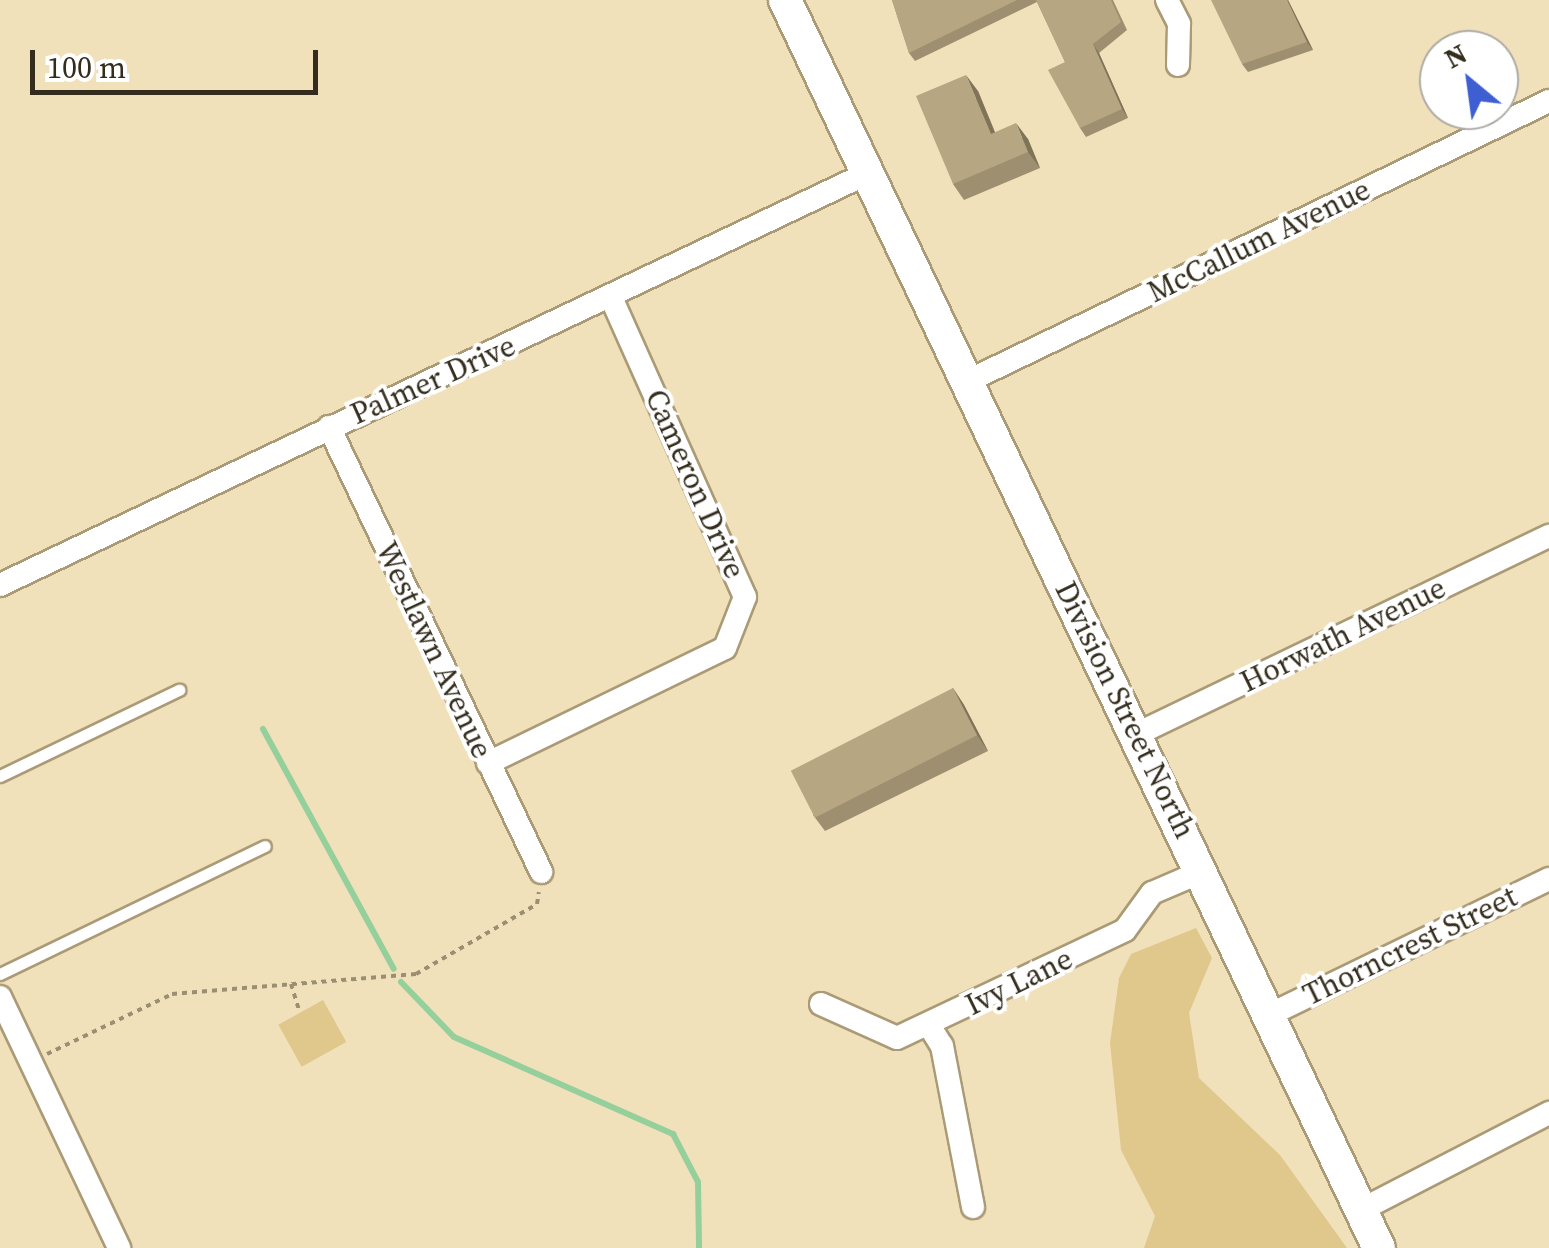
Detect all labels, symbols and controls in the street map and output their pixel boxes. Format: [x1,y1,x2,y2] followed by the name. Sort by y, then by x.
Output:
[35,30,322,92] scale bar
[1419,30,1519,130] north arrow
[1437,34,1474,77] text: N
[47,47,126,88] text: 100 m
[1142,172,1376,310] street label: McCallum Avenue
[345,328,521,432] street label: Palmer Drive
[637,384,753,584] street label: Cameron Drive
[368,536,500,764] street label: Westlawn Avenue
[1235,570,1451,700] street label: Horwath Avenue
[1047,576,1203,844] street label: Division Street North
[1297,879,1523,1013] street label: Thorncrest Street
[960,941,1078,1023] street label: Ivy Lane

